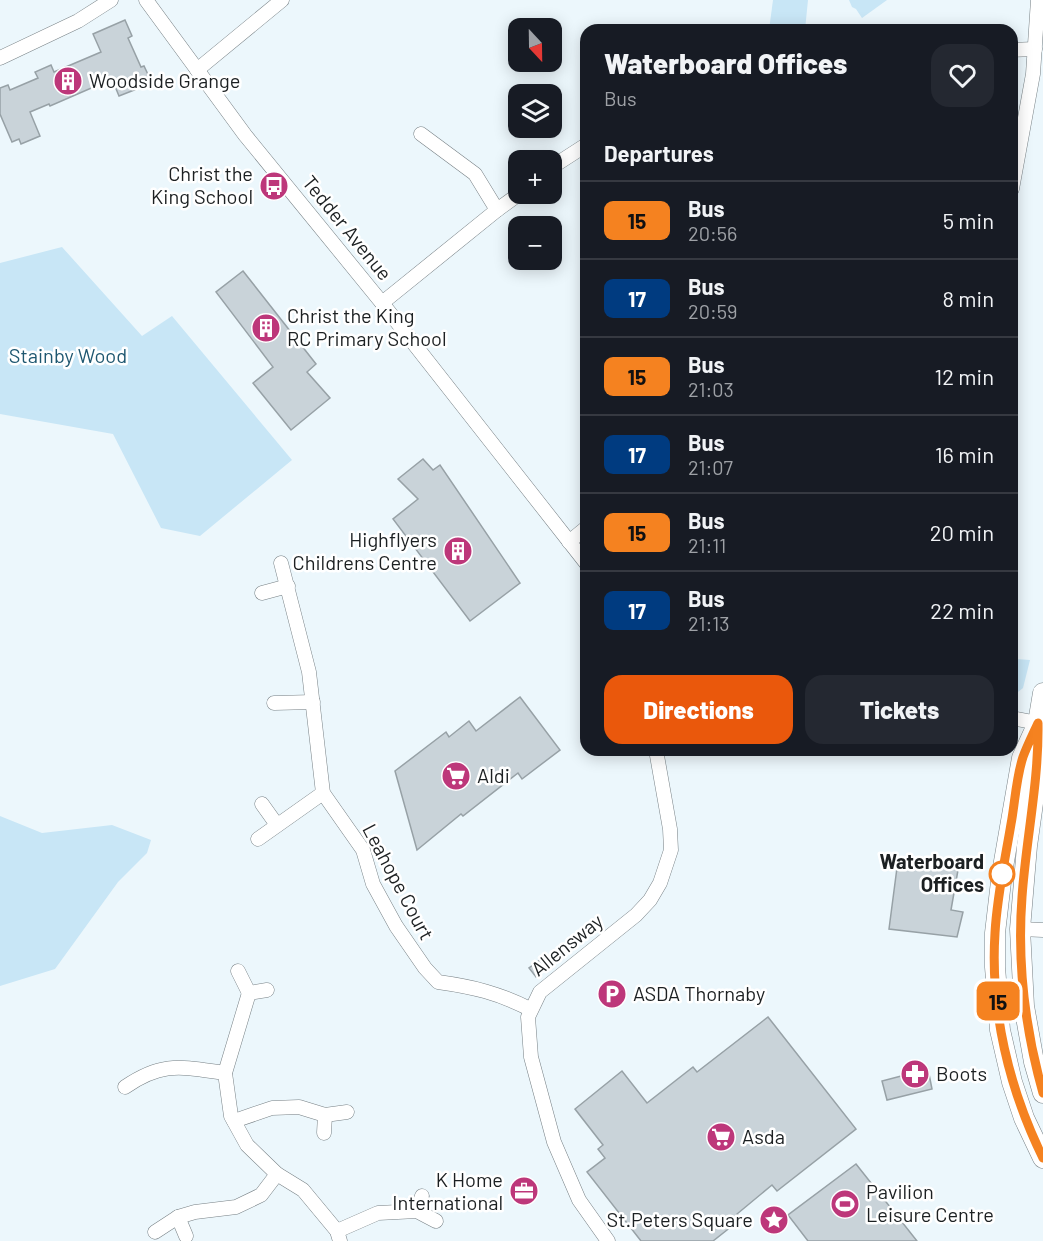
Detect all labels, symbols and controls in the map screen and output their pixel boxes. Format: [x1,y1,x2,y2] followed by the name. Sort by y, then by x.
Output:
[508,18,562,72] north arrow
[508,18,562,270] map controls
[931,44,994,107] button: heart
[604,46,847,80] text: Waterboard Offices
[52,65,84,97] building icon: Woodside Grange
[89,68,240,92] place label: Woodside Grange
[508,84,562,138] button: layers
[604,86,637,110] text: Bus
[604,140,714,166] text: Departures
[508,150,562,204] button: +
[151,161,253,208] place label: Christ the King School
[258,170,290,202] bus stop icon: Christ the King School
[298,170,397,285] street label: Tedder Avenue
[688,195,725,221] text: Bus
[943,207,994,233] text: 5 min
[628,208,646,233] text: 15
[508,216,562,270] button: −
[688,221,737,245] text: 20:56
[688,273,725,299] text: Bus
[942,285,994,311] text: 8 min
[628,286,646,311] text: 17
[688,299,738,323] text: 20:59
[287,303,447,350] place label: Christ the King RC Primary School
[250,312,282,344] building icon: Christ the King RC Primary School
[9,343,127,367] park label: Stainby Wood
[688,351,725,377] text: Bus
[934,363,994,389] text: 12 min
[628,364,646,389] text: 15
[688,377,734,401] text: 21:03
[688,429,725,455] text: Bus
[935,441,994,467] text: 16 min
[628,442,646,467] text: 17
[688,455,733,479] text: 21:07
[688,507,725,533] text: Bus
[930,519,994,545] text: 20 min
[628,520,646,545] text: 15
[293,527,437,574] place label: Highflyers Childrens Centre
[688,533,726,557] text: 21:11
[442,535,474,567] building icon: Highflyers Childrens Centre
[688,585,725,611] text: Bus
[930,597,994,623] text: 22 min
[628,598,646,623] text: 17
[688,611,730,635] text: 21:13
[604,675,793,744] button: Directions
[805,675,994,744] button: Tickets
[440,760,472,792] supermarket icon: Aldi
[477,763,510,787] place label: Aldi
[358,819,439,944] street label: Leahope Court
[880,849,984,896] place label: Waterboard Offices
[989,861,1015,887] marker: Waterboard Offices
[526,908,607,980] street label: Allensway
[596,978,628,1010] parking icon: ASDA Thornaby
[633,981,765,1005] place label: ASDA Thornaby
[971,982,1025,1020] line badge: 15
[989,989,1007,1014] text: 15
[899,1058,931,1090] pharmacy icon: Boots
[936,1061,987,1085] place label: Boots
[705,1121,737,1153] supermarket icon: Asda
[742,1124,785,1148] place label: Asda
[392,1167,503,1214] place label: K Home International
[508,1175,540,1207] office icon: K Home International
[866,1179,994,1226] place label: Pavilion Leisure Centre
[829,1188,861,1220] sports icon: Pavilion Leisure Centre
[758,1204,790,1236] place icon: St.Peters Square
[607,1207,753,1231] place label: St.Peters Square

